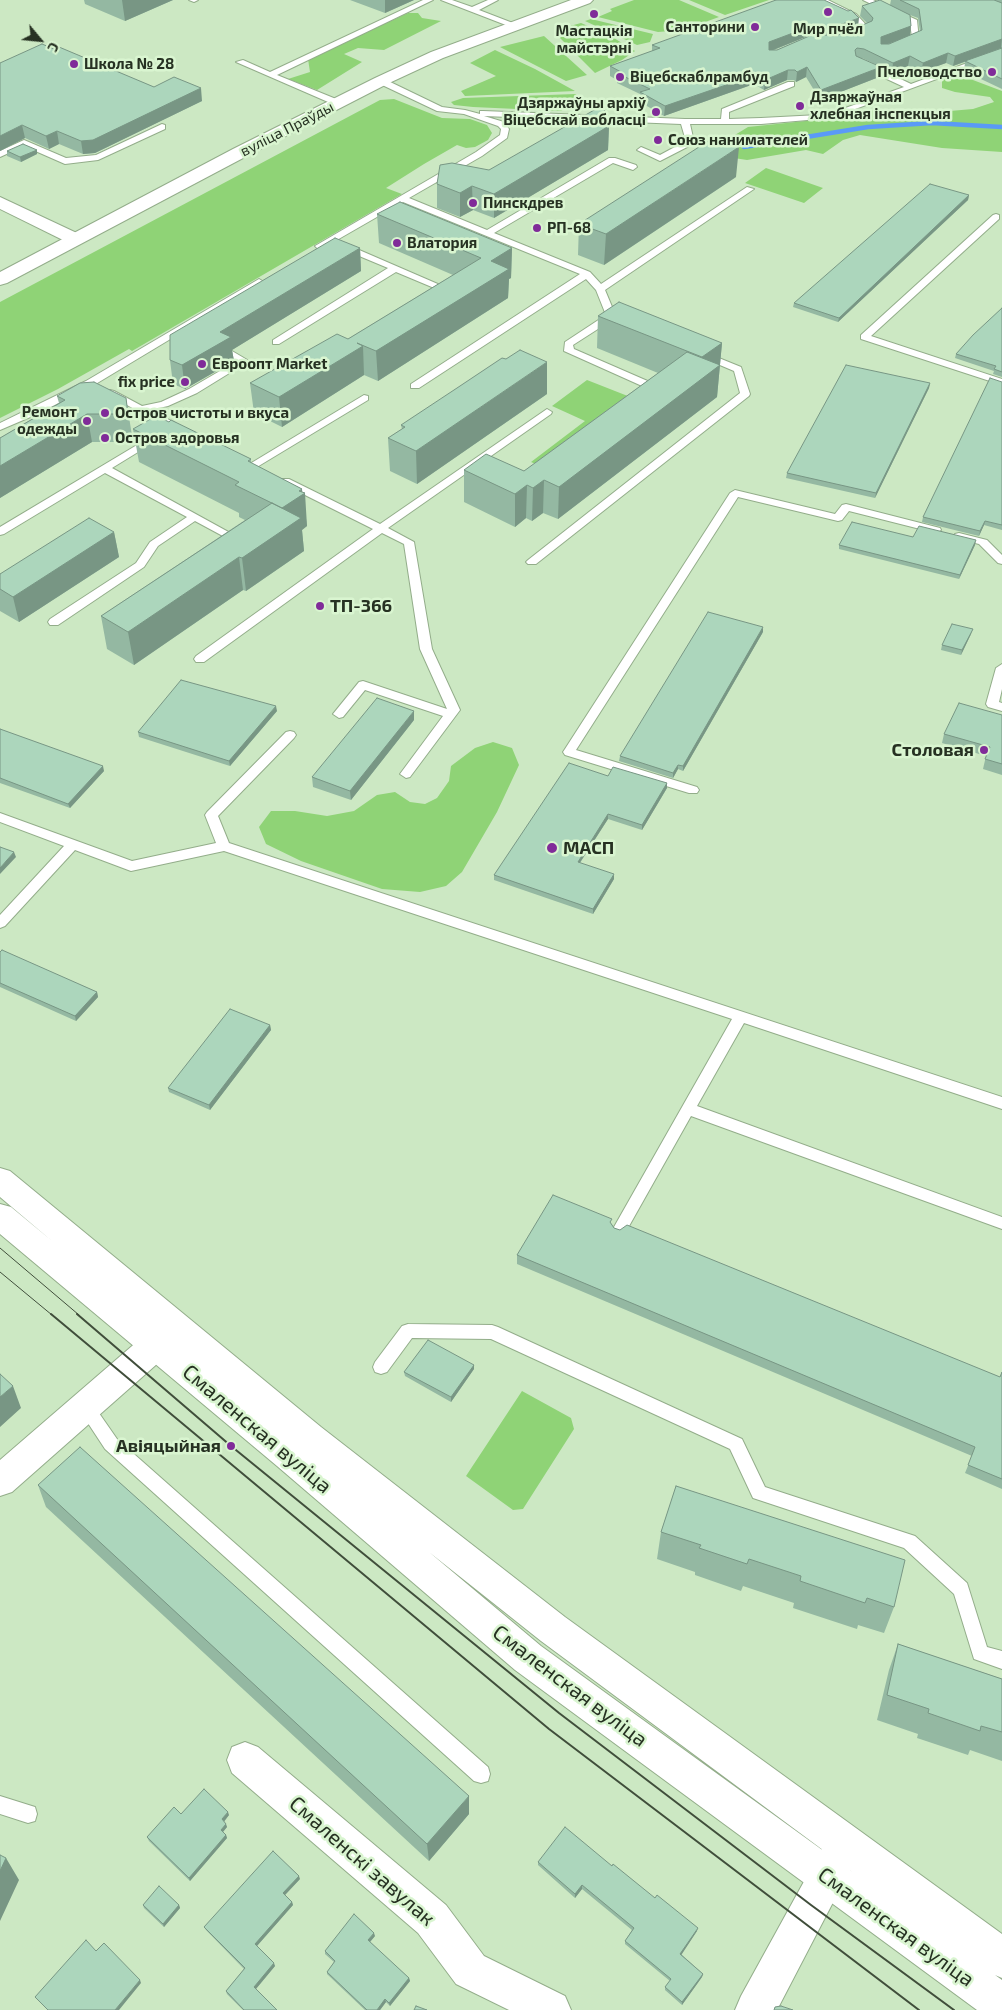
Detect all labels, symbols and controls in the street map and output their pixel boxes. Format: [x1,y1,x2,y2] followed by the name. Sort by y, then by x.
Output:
[822,6,834,18] marker: Мир пчёл
[588,8,600,20] marker: Мастацкія майстэрні
[15,15,65,65] north arrow
[666,18,745,36] place label: Санторини
[793,20,863,38] place label: Мир пчёл
[749,21,761,33] marker: Санторини
[556,22,632,57] place label: Мастацкія майстэрні
[44,40,63,55] text: С
[84,55,174,73] place label: Школа № 28
[68,58,80,70] marker: Школа № 28
[877,63,982,81] place label: Пчеловодство
[986,66,998,78] marker: Пчеловодство
[630,68,769,86] place label: Віцебскаблрамбуд
[614,71,626,83] marker: Віцебскаблрамбуд
[810,88,951,123] place label: Дзяржаўная хлебная інспекцыя
[503,94,646,129] place label: Дзяржаўны архіў Віцебскай вобласці
[237,98,337,160] street label: вуліца Праўды
[794,100,806,112] marker: Дзяржаўная хлебная інспекцыя
[650,106,662,118] marker: Дзяржаўны архіў Віцебскай вобласці
[668,131,808,149] place label: Союз нанимателей
[652,134,664,146] marker: Союз нанимателей
[483,194,563,212] place label: Пинскдрев
[467,197,479,209] marker: Пинскдрев
[547,219,591,237] place label: РП-68
[531,222,543,234] marker: РП-68
[407,234,477,252] place label: Влатория
[391,237,403,249] marker: Влатория
[212,355,327,373] place label: Евроопт Market
[196,358,208,370] marker: Евроопт Market
[118,373,175,391] place label: fix price
[179,376,191,388] marker: fix price
[17,403,77,438] place label: Ремонт одежды
[115,404,289,422] place label: Остров чистоты и вкуса
[99,407,111,419] marker: Остров чистоты и вкуса
[81,415,93,427] marker: Ремонт одежды
[115,429,239,447] place label: Остров здоровья
[99,432,111,444] marker: Остров здоровья
[330,595,392,617] place label: ТП-366
[314,600,326,612] marker: ТП-366
[892,739,974,761] place label: Столовая
[978,744,990,756] marker: Столовая
[563,837,614,859] place label: МАСП
[545,841,559,855] marker: МАСП
[177,1359,337,1499] street label: Смаленская вуліца
[116,1435,221,1457] place label: Авіяцыйная
[225,1440,237,1452] marker: Авіяцыйная
[488,1620,652,1752] street label: Смаленская вуліца
[284,1791,440,1931] street label: Смаленскі завулак
[813,1862,979,1992] street label: Смаленская вуліца

